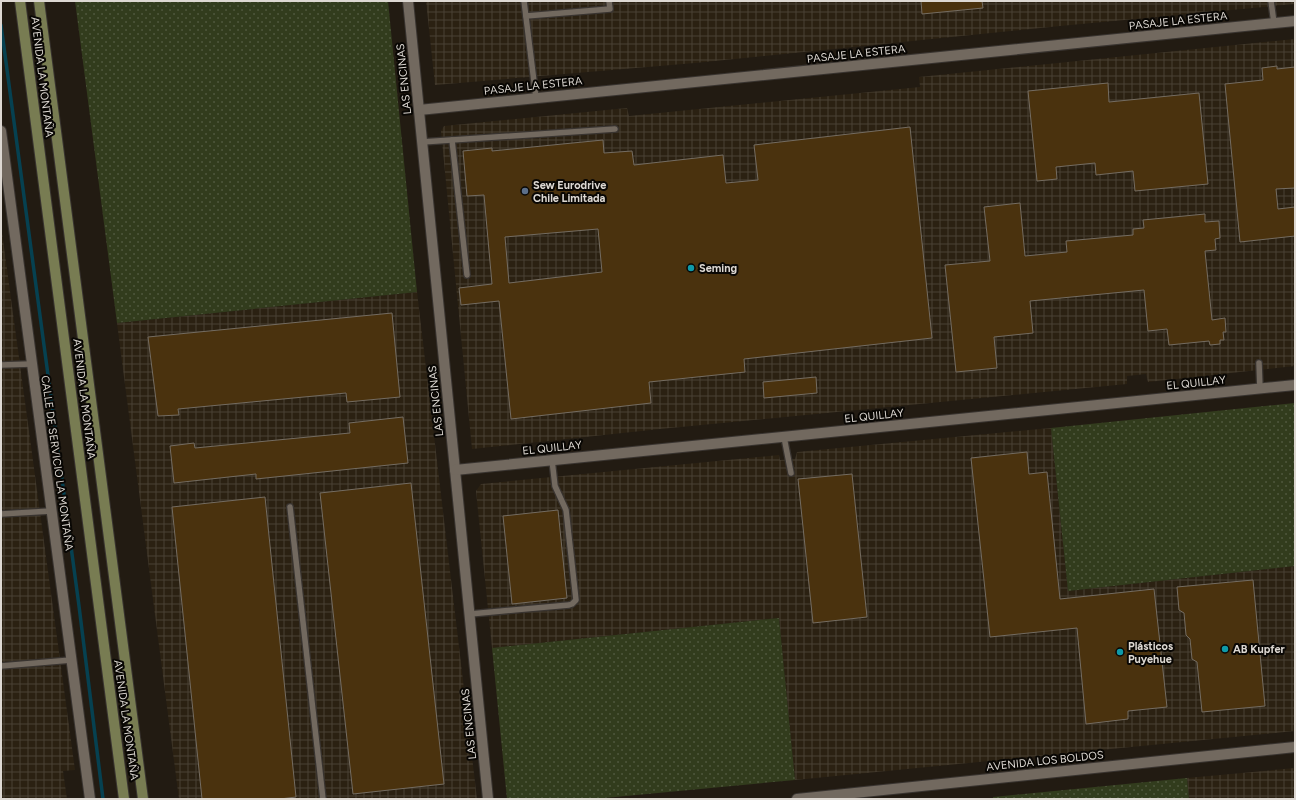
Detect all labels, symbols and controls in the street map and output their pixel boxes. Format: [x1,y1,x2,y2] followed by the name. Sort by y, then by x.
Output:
[1128,9,1228,33] street label: PASAJE LA ESTERA
[28,16,57,139] street label: AVENIDA LA MONTAÑA
[806,42,906,66] street label: PASAJE LA ESTERA
[394,43,414,115] street label: LAS ENCINAS
[483,74,583,98] street label: PASAJE LA ESTERA
[533,179,606,205] place label: Sew Eurodrive Chile Limitada
[520,186,530,196] marker: Sew Eurodrive Chile Limitada
[699,262,737,275] place label: Seming
[686,263,696,273] marker: Seming
[70,338,99,461] street label: AVENIDA LA MONTAÑA
[426,365,446,437] street label: LAS ENCINAS
[1166,373,1227,393] street label: EL QUILLAY
[38,374,77,552] street label: CALLE DE SERVICIO LA MONTAÑA
[844,406,905,426] street label: EL QUILLAY
[522,438,583,458] street label: EL QUILLAY
[1128,640,1173,666] place label: Plásticos Puyehue
[1233,643,1286,656] place label: AB Kupfer
[1220,644,1230,654] marker: AB Kupfer
[1115,647,1125,657] marker: Plásticos Puyehue
[111,659,142,782] street label: AVENIDA LA MONTAÑA
[459,688,479,760] street label: LAS ENCINAS
[986,748,1104,774] street label: AVENIDA LOS BOLDOS

